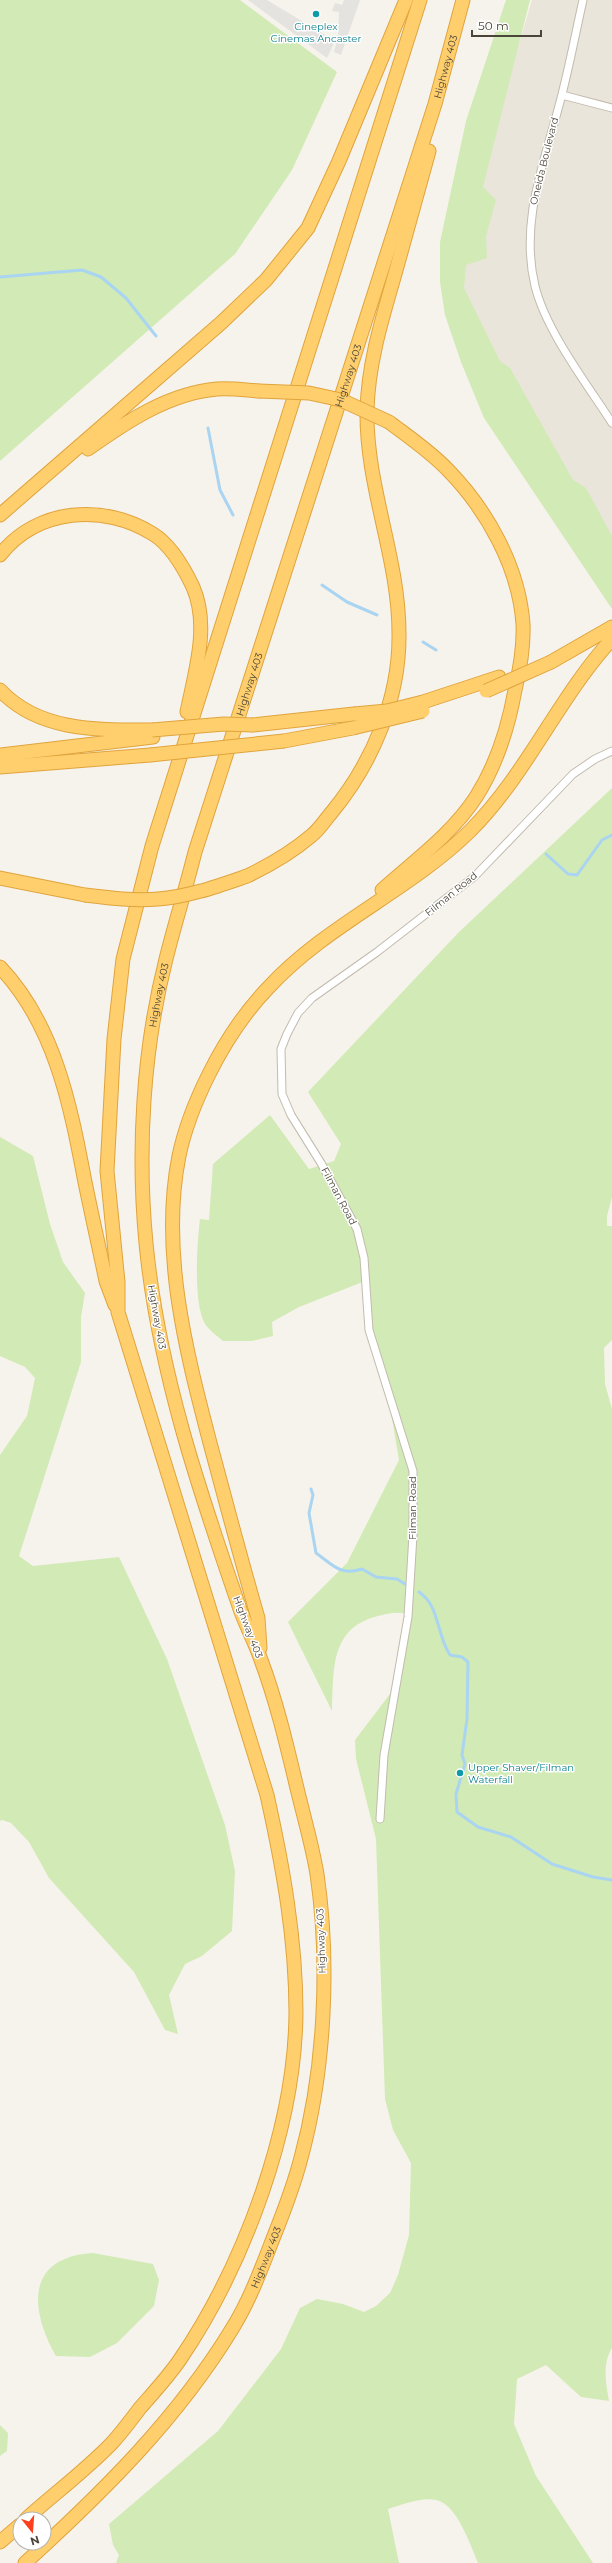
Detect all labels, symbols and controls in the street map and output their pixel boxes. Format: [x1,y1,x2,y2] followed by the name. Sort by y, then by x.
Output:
[311,9,321,19] marker: Cineplex Cinemas Ancaster
[472,12,541,38] scale bar
[478,18,509,33] text: 50 m
[271,20,361,45] place label: Cineplex Cinemas Ancaster
[430,33,460,100] street label: Highway 403
[527,116,561,206] street label: Oneida Boulevard
[332,342,364,409] street label: Highway 403
[233,651,265,717] street label: Highway 403
[422,869,480,919] street label: Filman Road
[146,961,171,1028] street label: Highway 403
[318,1165,360,1227] street label: Filman Road
[145,1284,169,1351] street label: Highway 403
[406,1476,419,1540] street label: Filman Road
[230,1594,266,1660] street label: Highway 403
[468,1761,574,1786] place label: Upper Shaver/Filman Waterfall
[455,1768,465,1778] marker: Upper Shaver/Filman Waterfall
[313,1908,329,1974] street label: Highway 403
[247,2224,284,2290] street label: Highway 403
[12,2511,52,2551] north arrow
[29,2533,41,2549] text: N

